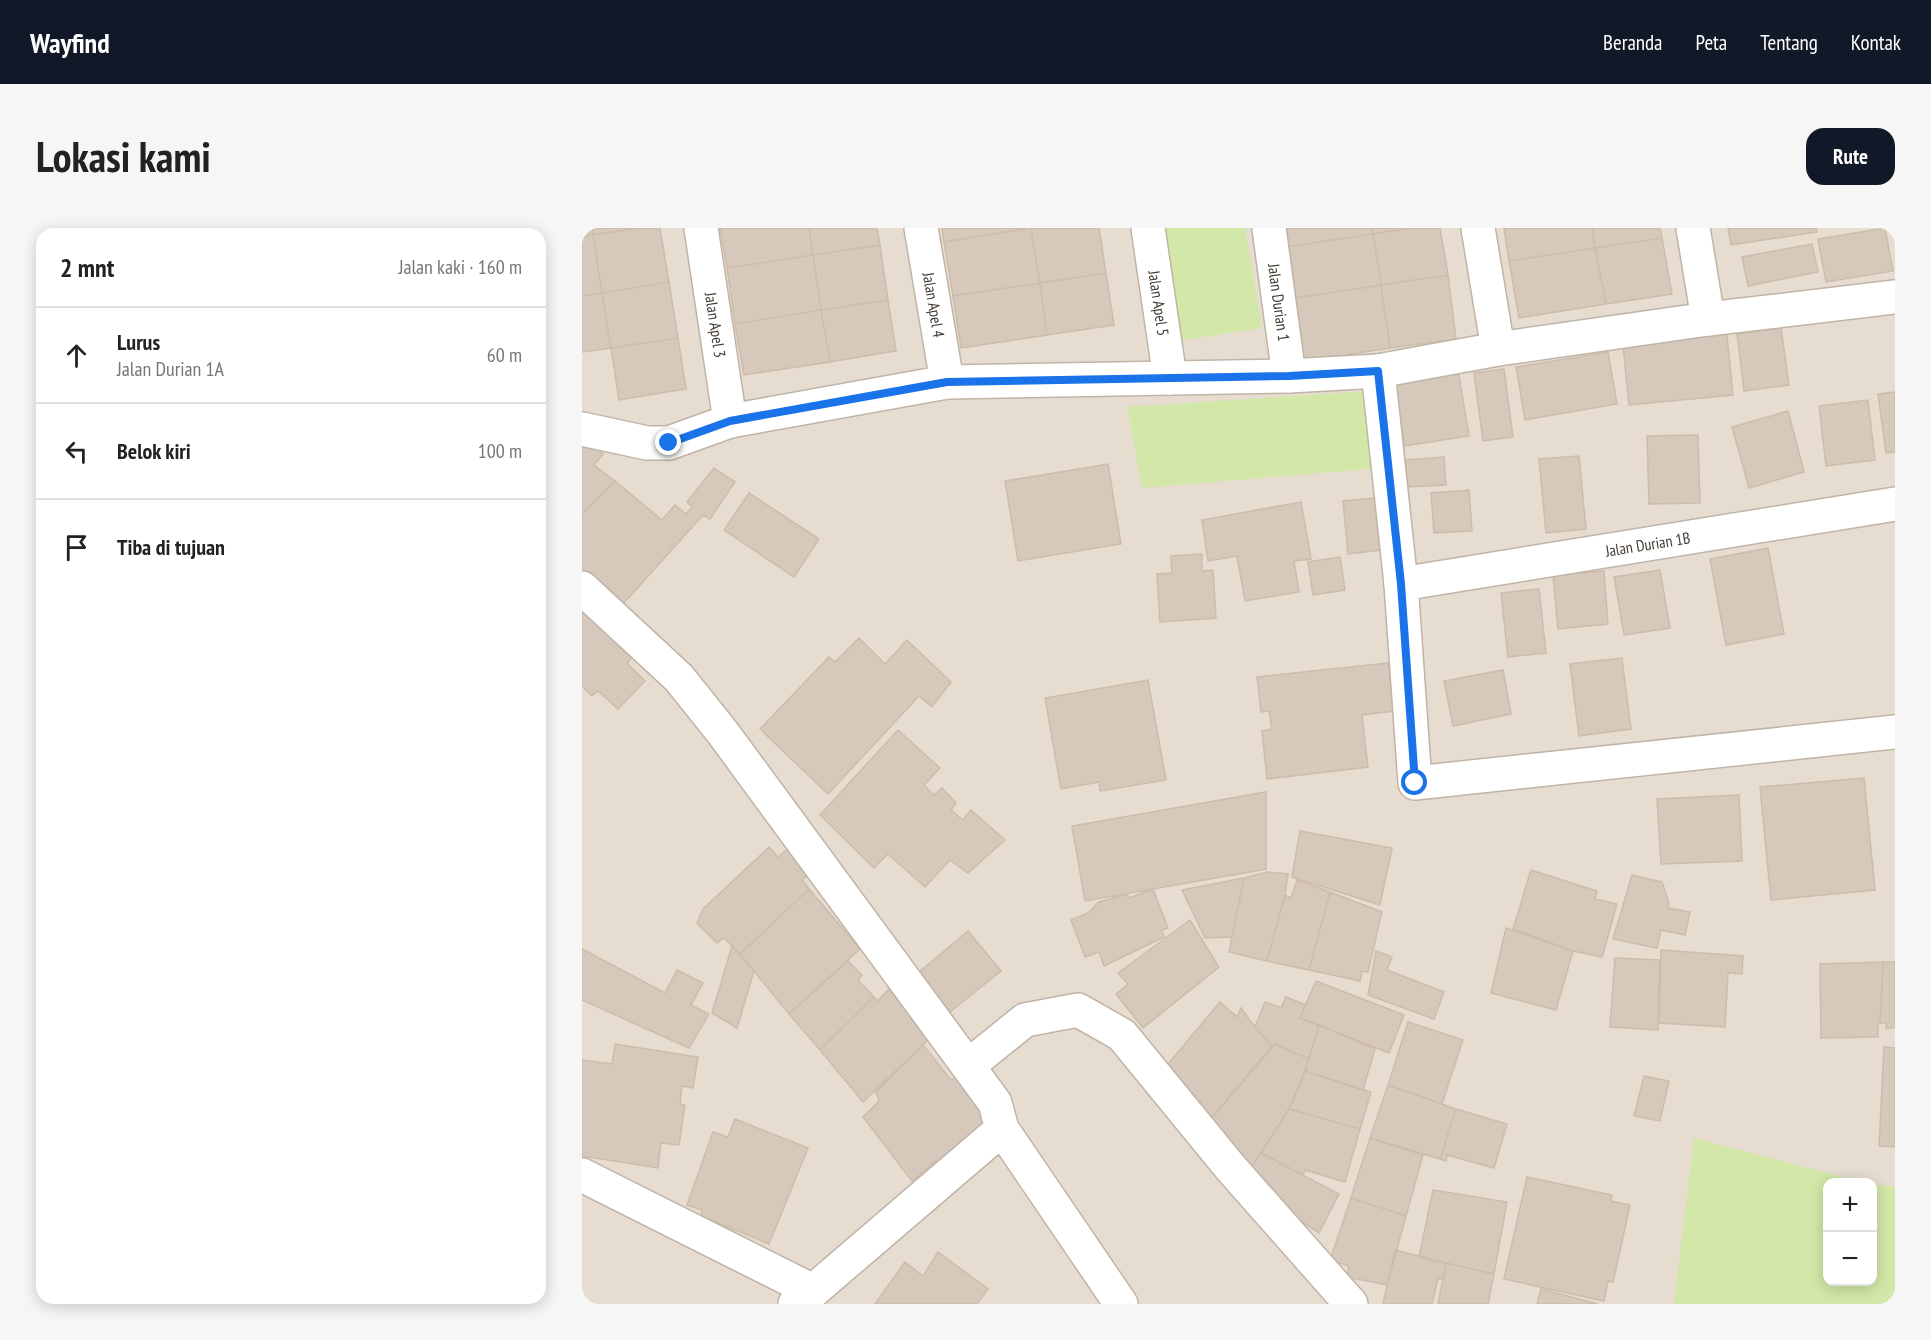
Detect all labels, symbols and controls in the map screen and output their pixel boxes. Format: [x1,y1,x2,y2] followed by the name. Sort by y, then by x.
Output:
[30,24,110,61] text: Wayfind
[1603,29,1663,56] text: Beranda
[1696,29,1727,56] text: Peta
[1760,29,1818,56] text: Tentang
[1851,29,1901,56] text: Kontak
[1806,128,1895,185] button: Rute
[36,129,211,184] text: Lokasi kami
[60,251,114,284] text: 2 mnt
[399,254,522,280] text: Jalan kaki · 160 m
[1264,261,1294,342] street label: Jalan Durian 1
[1144,268,1174,337] street label: Jalan Apel 5
[918,270,949,339] street label: Jalan Apel 4
[701,290,730,359] street label: Jalan Apel 3
[117,328,160,356] text: Lurus
[60,339,93,372] icon: ahead
[487,342,522,368] text: 60 m
[117,356,224,382] text: Jalan Durian 1A
[655,429,681,455] route end
[60,435,93,468] icon: left
[117,437,191,465] text: Belok kiri
[478,438,522,464] text: 100 m
[1603,527,1692,561] street label: Jalan Durian 1B
[60,531,93,564] icon: arrive
[117,533,225,561] text: Tiba di tujuan
[1401,769,1427,795] route start
[1823,1178,1877,1286] map controls
[1823,1178,1877,1232] button: +
[1823,1232,1877,1286] button: −

